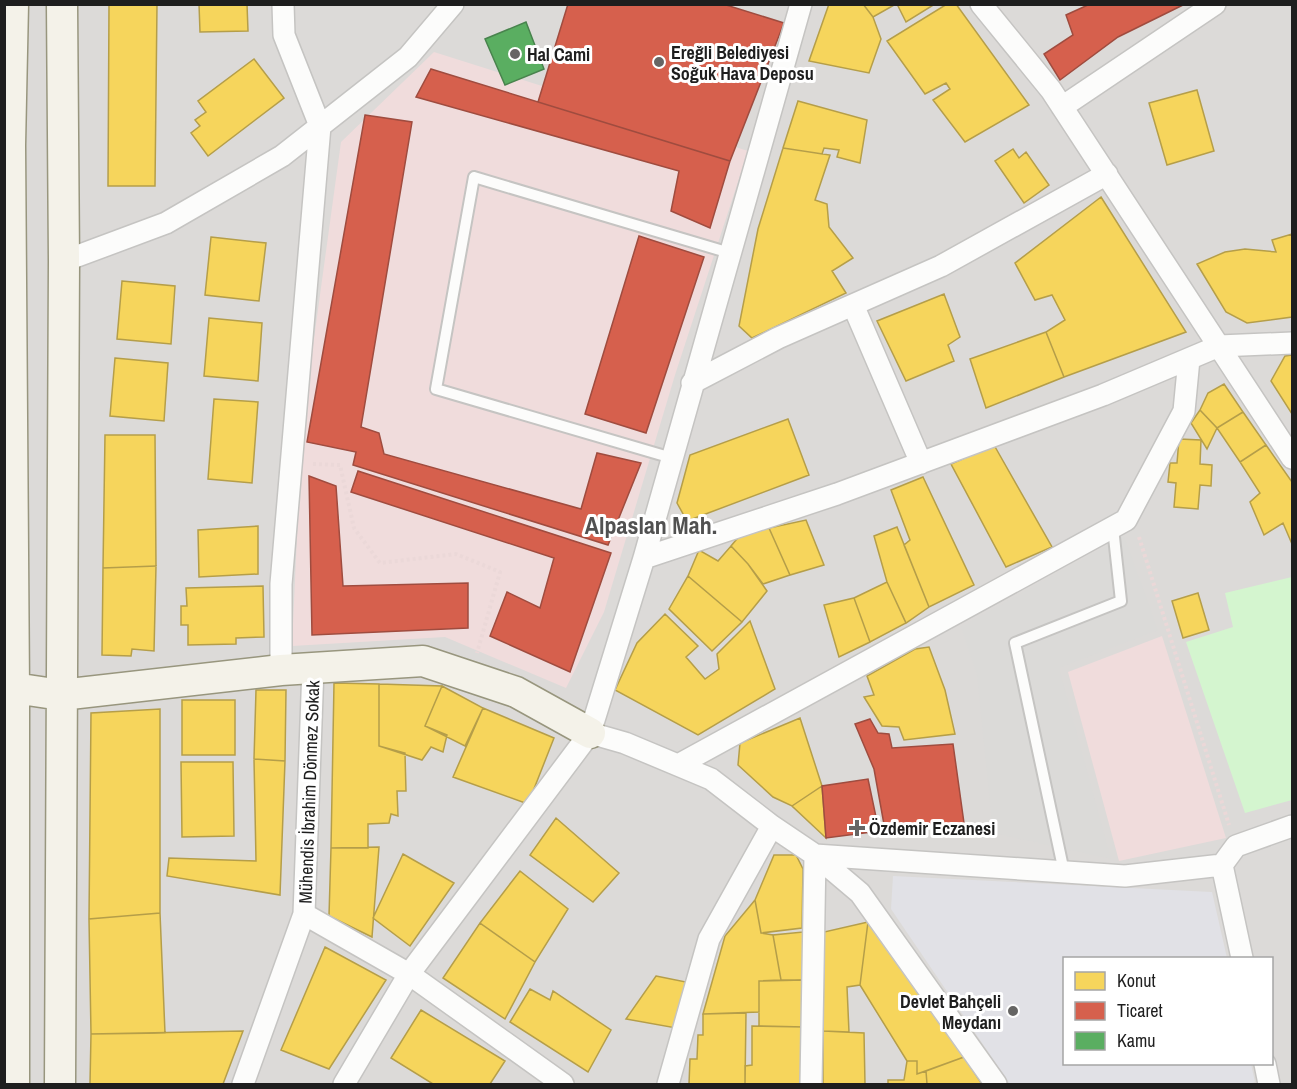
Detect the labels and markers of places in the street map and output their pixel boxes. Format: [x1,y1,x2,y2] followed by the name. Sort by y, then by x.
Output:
[671,40,814,86] place label: Ereğli Belediyesi Soğuk Hava Deposu
[527,42,590,67] place label: Hal Cami
[508,47,522,61] marker: Hal Cami
[652,55,666,69] marker: Ereğli Belediyesi Soğuk Hava Deposu
[869,816,995,841] place label: Özdemir Eczanesi
[850,821,864,835] marker: Özdemir Eczanesi
[900,989,1001,1035] place label: Devlet Bahçeli Meydanı
[1006,1004,1020,1018] marker: Devlet Bahçeli Meydanı

